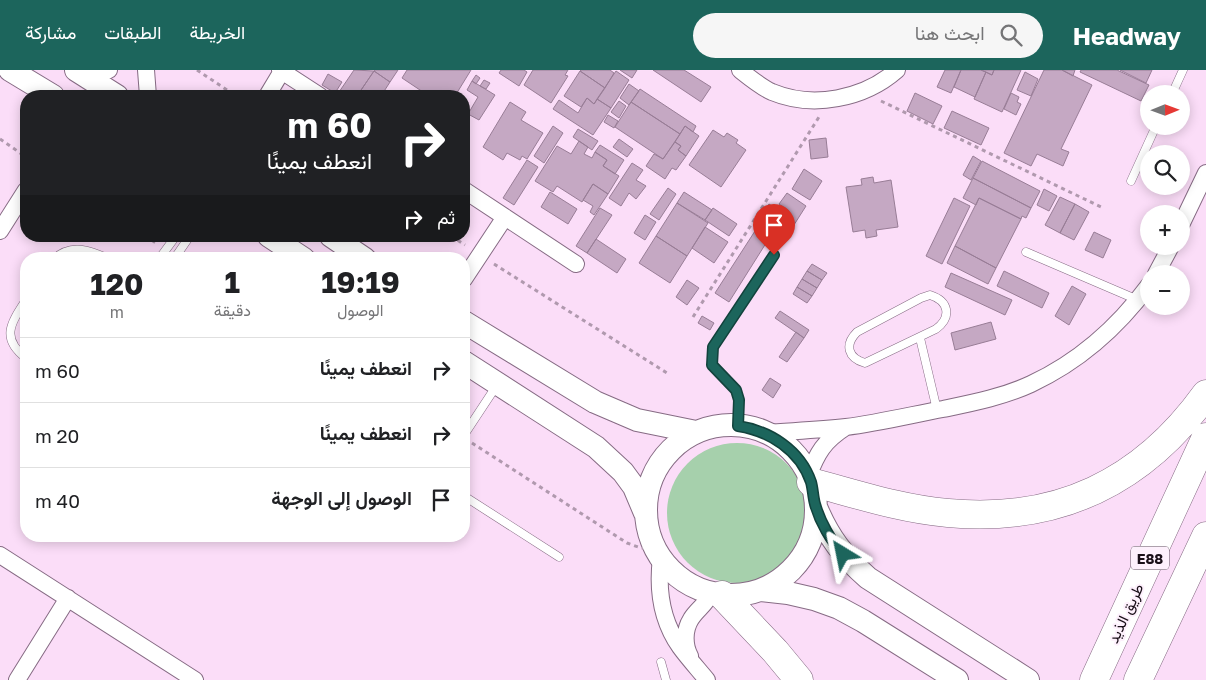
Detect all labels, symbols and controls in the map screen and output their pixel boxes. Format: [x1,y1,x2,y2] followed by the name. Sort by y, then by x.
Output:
[693,13,1043,58] search box
[25,21,76,43] text: مشاركة
[104,21,161,43] text: الطبقات
[189,21,245,43] text: الخريطة
[915,21,985,44] text: ابحث هنا
[997,21,1025,49] icon: search
[1073,21,1181,50] text: Headway
[1140,85,1190,135] north arrow
[1140,85,1190,315] map controls
[288,104,372,146] text: 60 m
[390,110,455,175] icon: right
[1140,145,1190,195] button: search
[267,147,372,174] text: انعطف يمينًا
[753,204,795,255] pin
[399,205,427,233] icon: right
[437,205,455,228] text: ثم
[1140,205,1190,255] button: +
[760,211,788,239] icon: arrive
[225,264,240,300] text: 1
[321,264,400,300] text: 19:19
[1140,265,1190,315] button: −
[90,266,144,302] text: 120
[214,300,251,320] text: دقيقة
[337,300,384,320] text: الوصول
[110,302,124,322] text: m
[320,356,412,379] text: انعطف يمينًا
[427,356,455,384] icon: right
[35,359,80,382] text: 60 m
[320,421,412,444] text: انعطف يمينًا
[427,421,455,449] icon: right
[35,424,79,447] text: 20 m
[271,486,412,509] text: الوصول إلى الوجهة
[427,486,455,514] icon: arrive
[35,489,80,512] text: 40 m
[816,527,868,579] position arrow
[1131,546,1169,569] road number: E88
[1103,580,1149,647] street label: طريق الذيد

